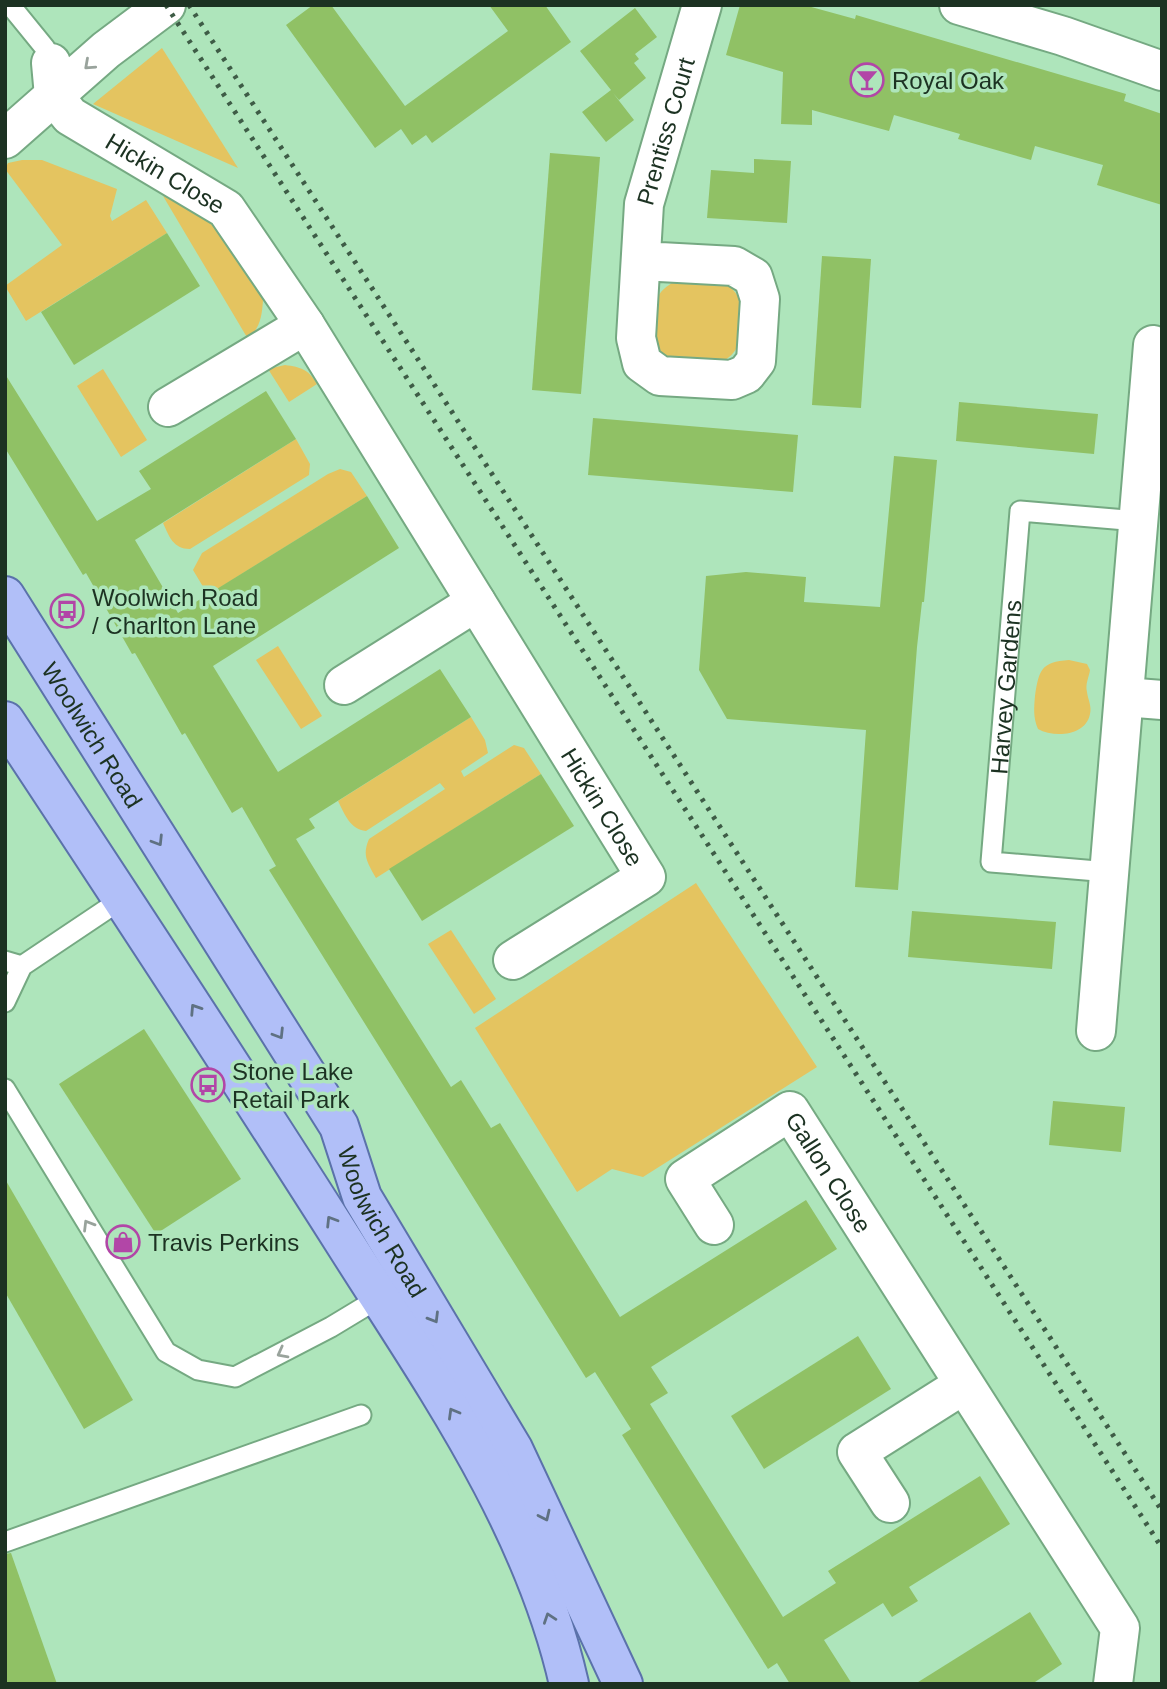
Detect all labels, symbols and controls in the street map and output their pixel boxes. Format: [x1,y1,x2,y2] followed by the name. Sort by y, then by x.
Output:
[631,54,700,208] street label: Prentiss Court
[84,57,97,69] one-way arrow
[848,61,886,99] bar icon: Royal Oak
[892,67,1005,94] place label: Royal Oak
[101,127,230,219] street label: Hickin Close
[92,584,258,639] place label: Woolwich Road / Charlton Lane
[48,592,86,630] bus stop icon: Woolwich Road / Charlton Lane
[985,599,1026,775] street label: Harvey Gardens
[37,657,148,812] street label: Woolwich Road
[556,743,649,871] street label: Hickin Close
[150,833,163,846] one-way arrow
[190,1004,203,1017] one-way arrow
[271,1026,284,1039] one-way arrow
[232,1058,353,1113] place label: Stone Lake Retail Park
[189,1066,227,1104] bus stop icon: Stone Lake Retail Park
[781,1107,877,1237] street label: Gallon Close
[333,1143,432,1302] street label: Woolwich Road
[326,1216,339,1229] one-way arrow
[84,1220,97,1233] one-way arrow
[104,1223,142,1261] shop icon: Travis Perkins
[148,1229,299,1256] place label: Travis Perkins
[426,1310,439,1323] one-way arrow
[277,1344,289,1358] one-way arrow
[448,1408,461,1421] one-way arrow
[537,1509,551,1521] one-way arrow
[543,1613,557,1625] one-way arrow

